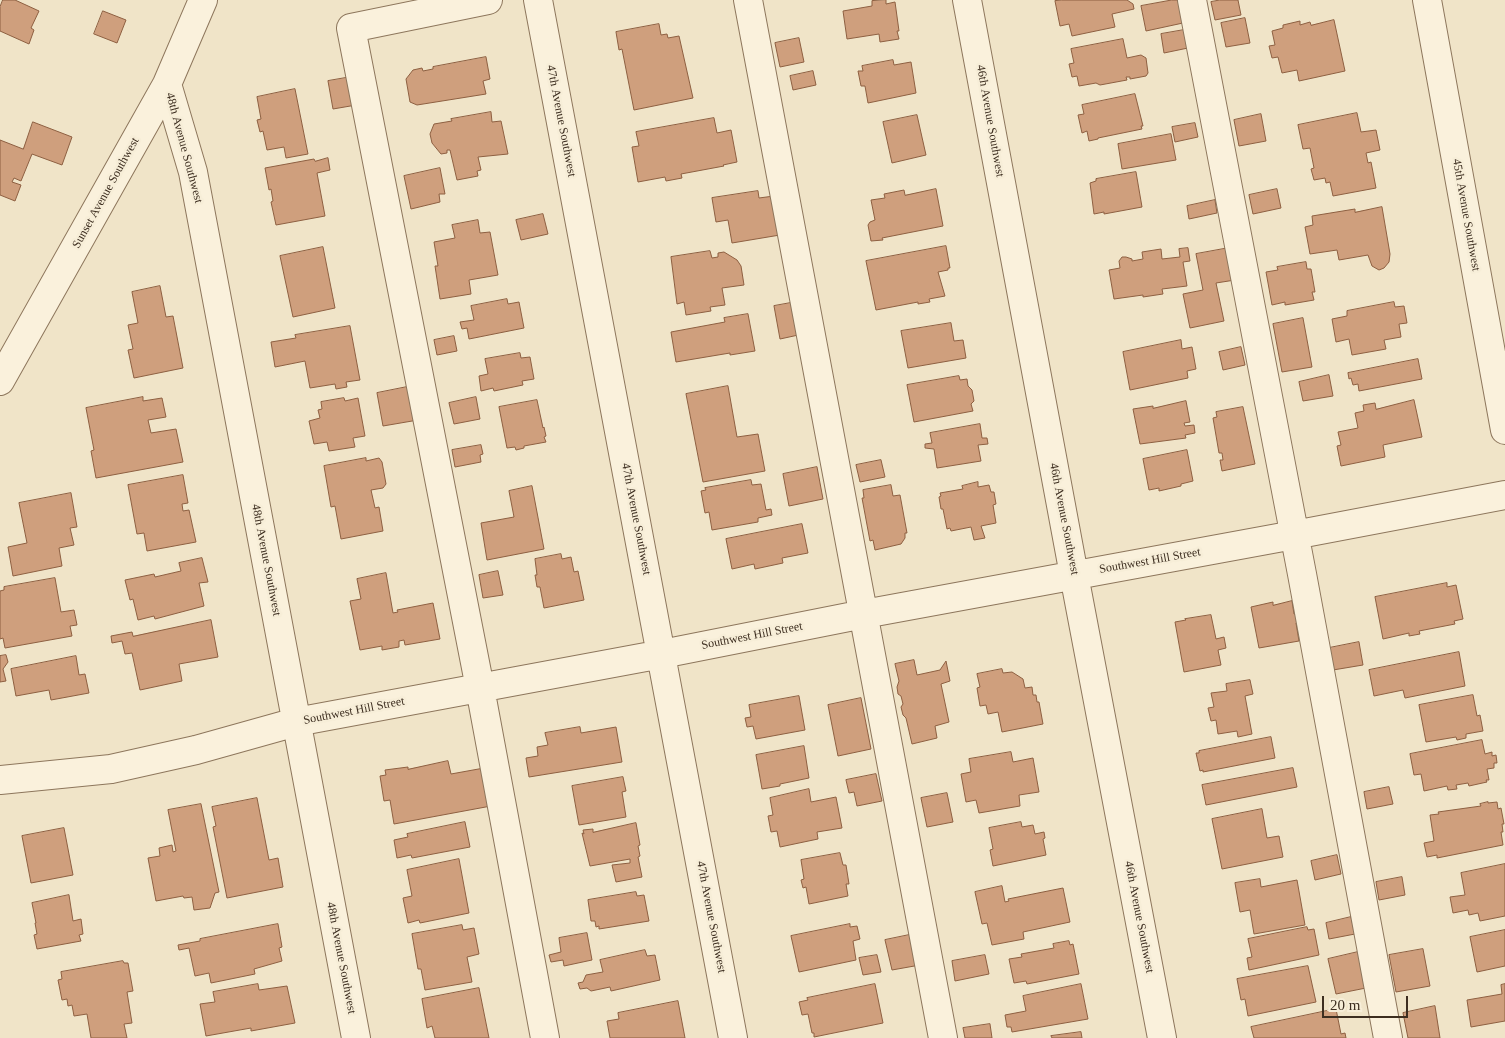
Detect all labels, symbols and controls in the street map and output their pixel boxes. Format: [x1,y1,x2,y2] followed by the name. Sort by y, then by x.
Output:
[543,64,579,178] street label: 47th Avenue Southwest
[973,64,1007,178] street label: 46th Avenue Southwest
[162,91,206,205] street label: 48th Avenue Southwest
[70,135,142,251] street label: Sunset Avenue Southwest
[1449,158,1483,272] street label: 45th Avenue Southwest
[618,462,654,576] street label: 47th Avenue Southwest
[1046,462,1082,576] street label: 46th Avenue Southwest
[248,503,284,617] street label: 48th Avenue Southwest
[1098,545,1202,577] street label: Southwest Hill Street
[700,619,804,653] street label: Southwest Hill Street
[302,694,406,728] street label: Southwest Hill Street
[693,860,729,974] street label: 47th Avenue Southwest
[1121,860,1157,974] street label: 46th Avenue Southwest
[323,901,359,1015] street label: 48th Avenue Southwest
[1325,986,1411,1018] scale bar
[1330,997,1360,1013] text: 20 m

